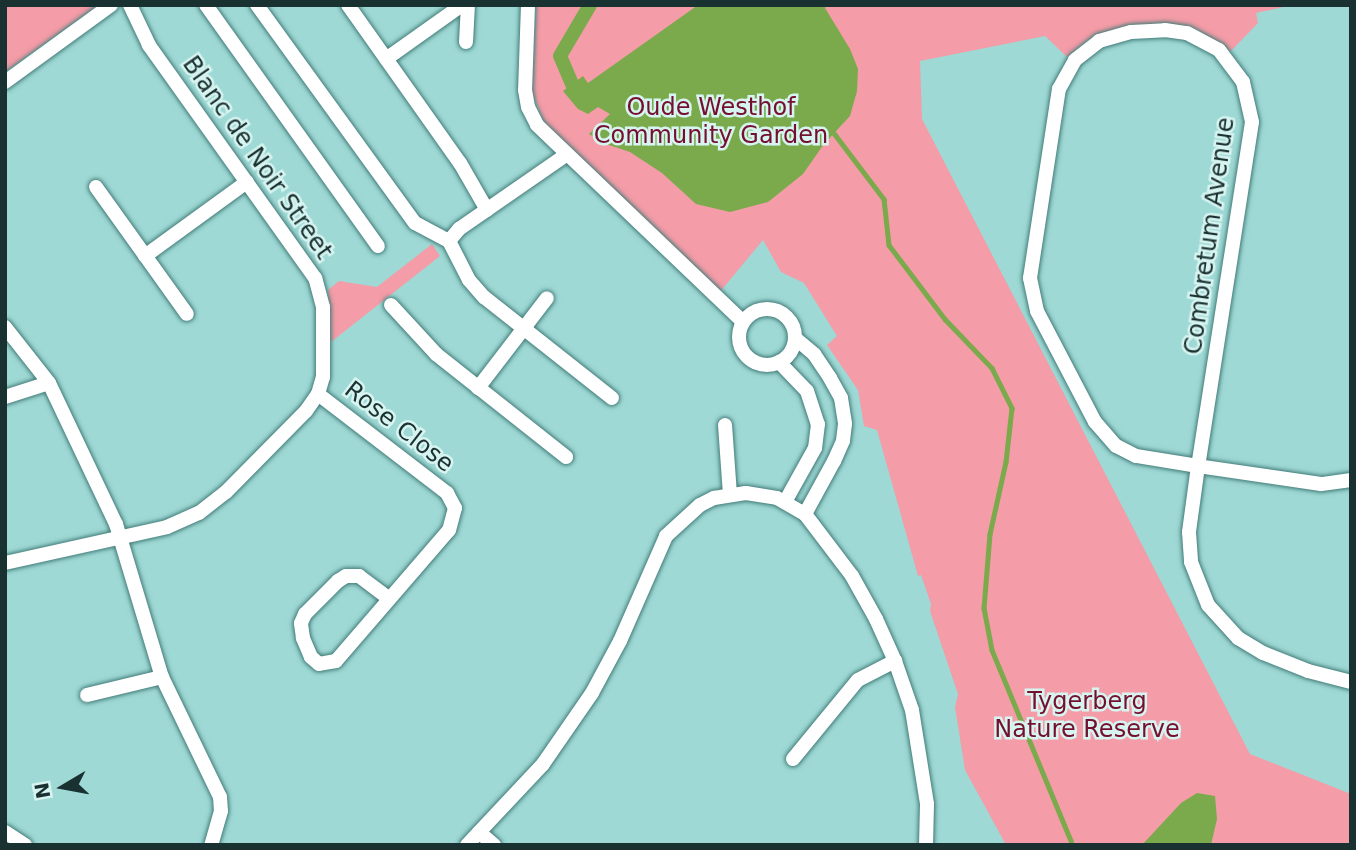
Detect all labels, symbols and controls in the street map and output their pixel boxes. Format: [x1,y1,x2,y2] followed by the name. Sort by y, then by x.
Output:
[176,51,338,265] street label: Blanc de Noir Street
[594,94,828,150] park label: Oude Westhof Community Garden
[1179,116,1241,356] street label: Combretum Avenue
[339,375,459,479] street label: Rose Close
[994,688,1180,744] park label: Tygerberg Nature Reserve
[28,752,98,822] north arrow
[30,781,55,800] text: N

